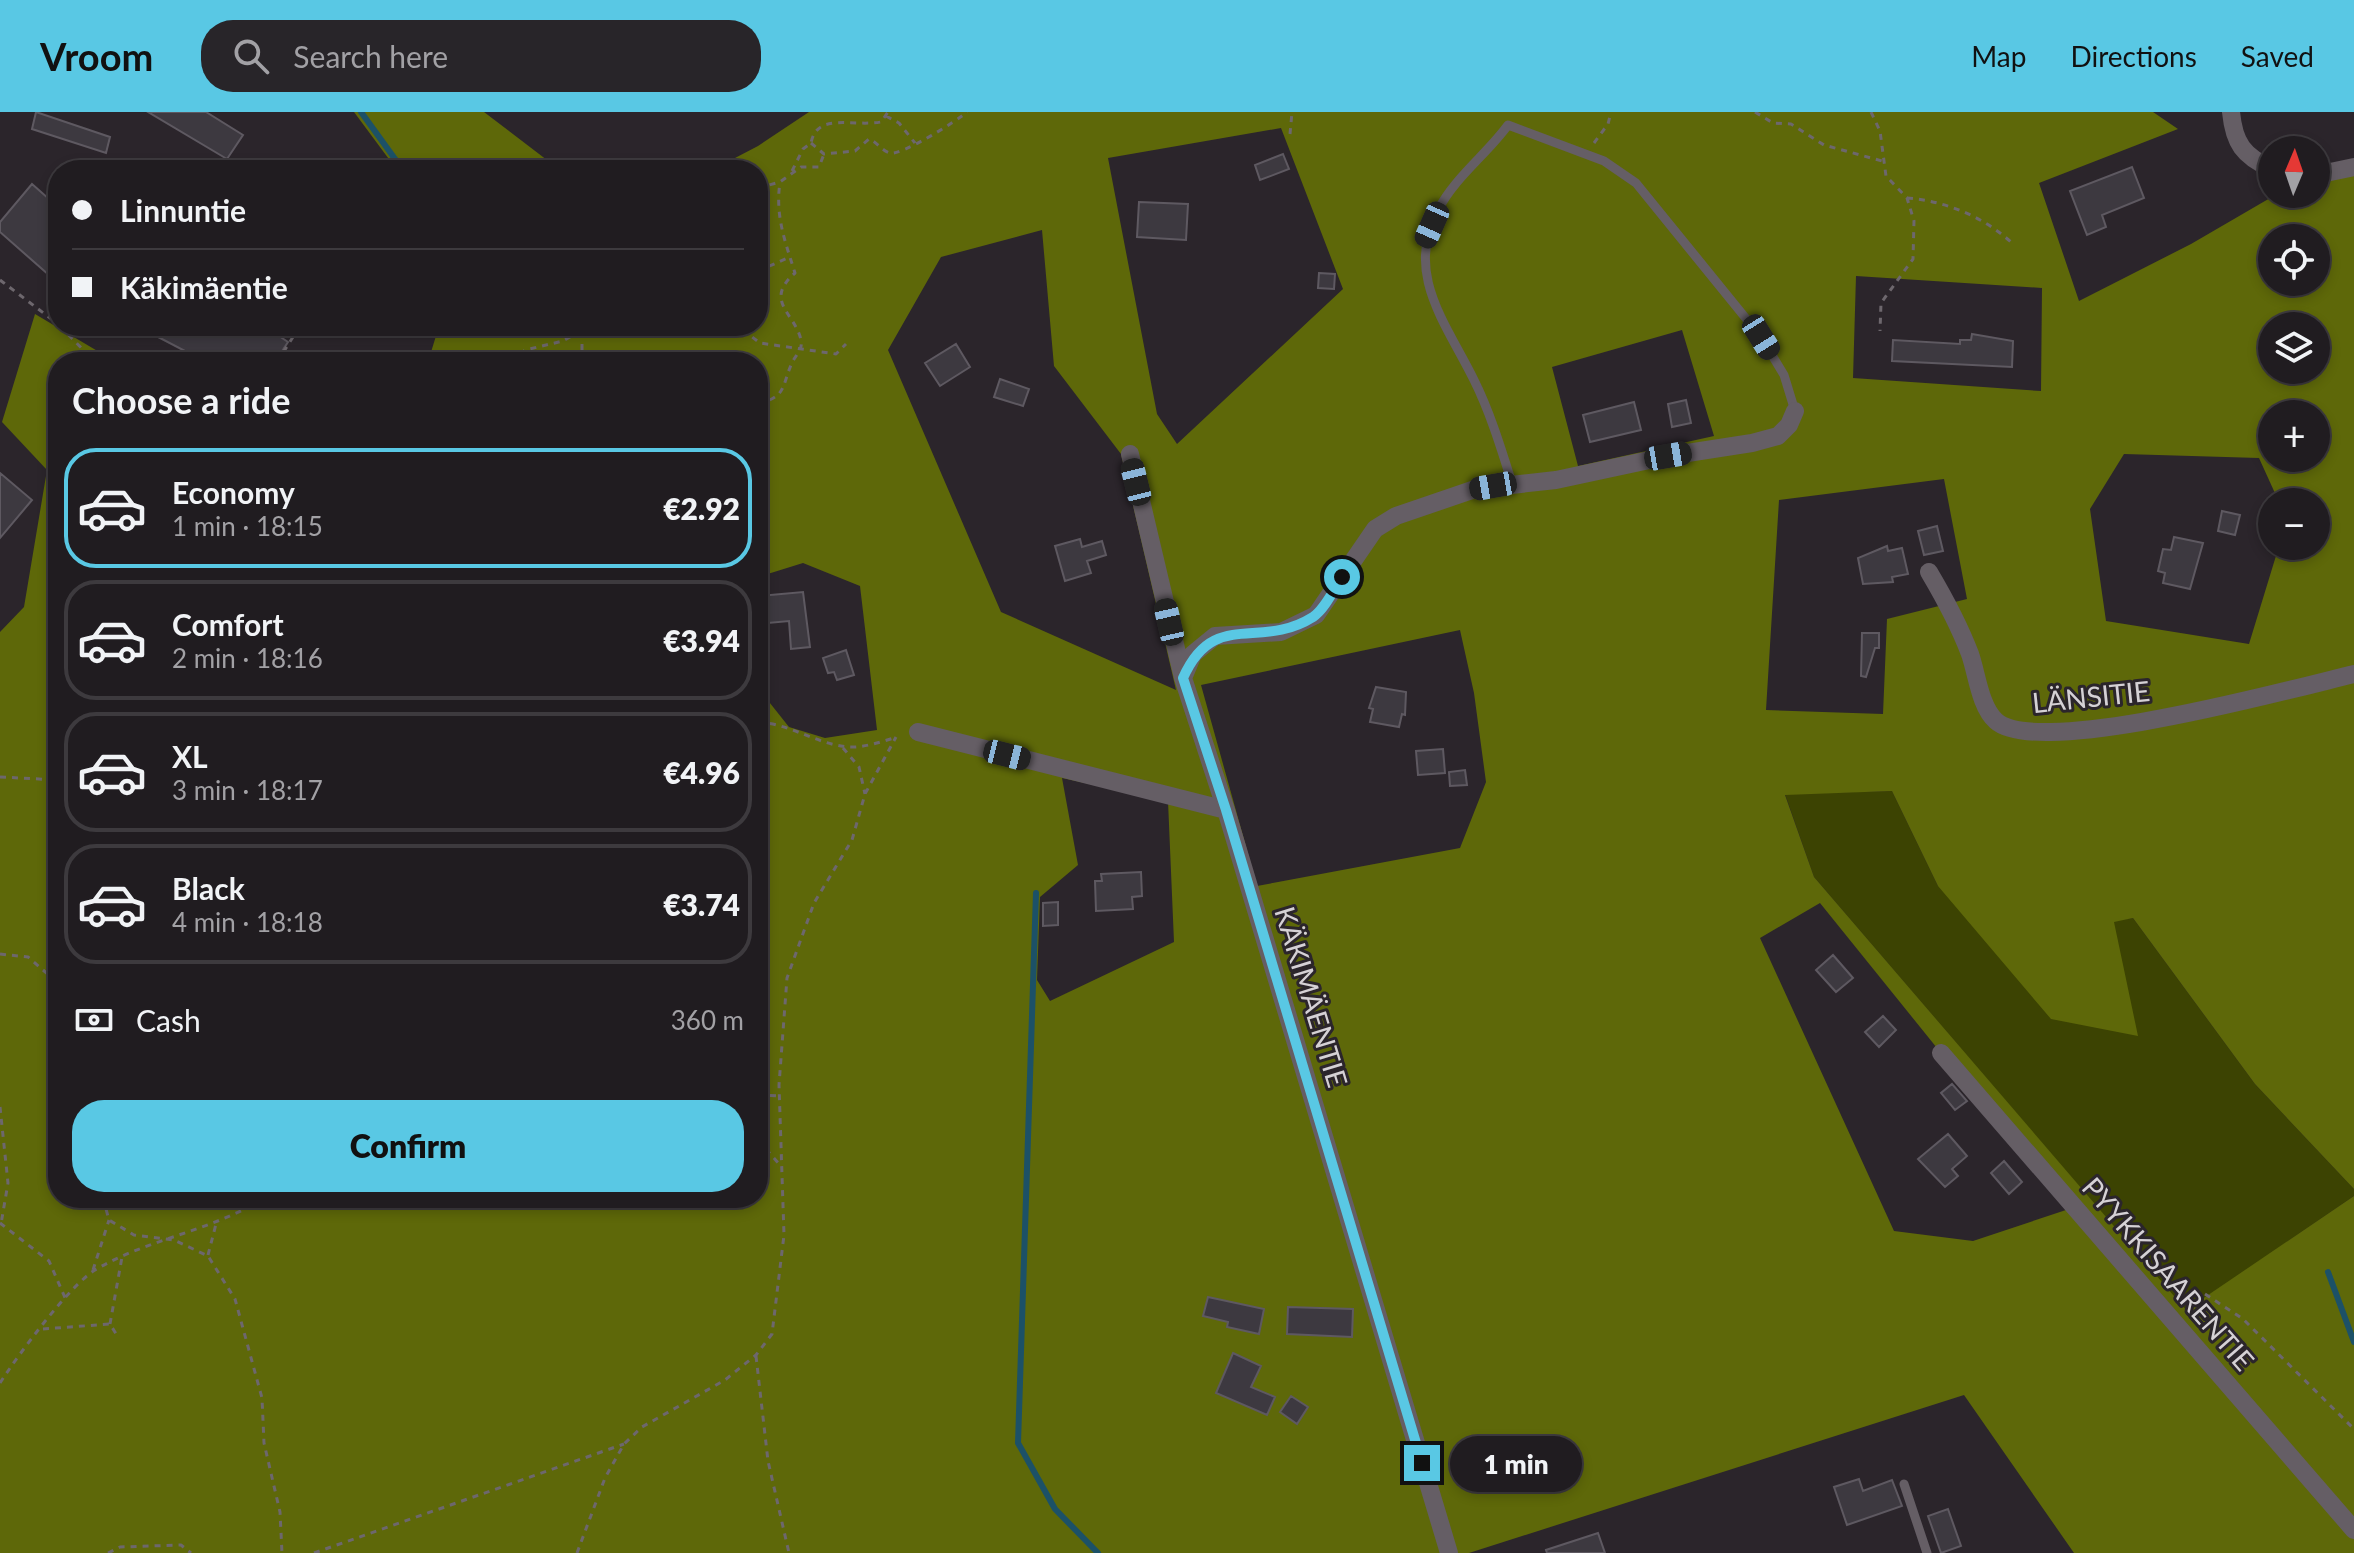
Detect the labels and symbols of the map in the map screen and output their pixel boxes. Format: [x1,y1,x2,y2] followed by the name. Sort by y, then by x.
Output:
[2258,136,2330,208] north arrow
[1411,198,1453,252] car
[1738,310,1784,364] car
[1642,440,1694,472] car
[1119,456,1153,508] car
[1467,470,1519,502] car
[1324,559,1360,595] route start
[1152,596,1186,648] car
[2030,673,2151,719] street label: LÄNSITIE
[981,738,1033,772] car
[1268,902,1356,1091] street label: KÄKIMÄENTIE
[2076,1170,2262,1377] street label: PYYKKISAARENTIE
[1450,1435,1582,1491] callout: 1 min
[1404,1445,1440,1481] route end

